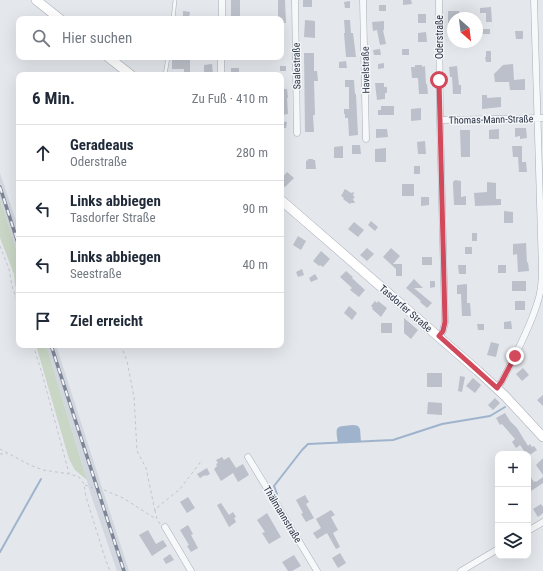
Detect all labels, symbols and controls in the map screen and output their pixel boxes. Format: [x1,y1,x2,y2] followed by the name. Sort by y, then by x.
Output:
[447,12,483,48] north arrow
[434,15,445,59] street label: Oderstraße
[16,16,284,60] search box
[30,27,52,49] icon: search
[62,29,132,47] text: Hier suchen
[291,42,302,89] street label: Saalestraße
[360,46,371,94] street label: Havelstraße
[430,71,448,89] route start
[32,88,75,108] text: 6 Min.
[192,91,268,106] text: Zu Fuß · 410 m
[449,113,534,126] street label: Thomas-Mann-Straße
[70,136,134,154] text: Geradeaus
[32,142,54,164] icon: ahead
[236,145,268,160] text: 280 m
[70,154,127,169] text: Oderstraße
[70,192,161,210] text: Links abbiegen
[32,198,54,220] icon: left
[242,201,268,216] text: 90 m
[70,210,156,225] text: Tasdorfer Straße
[70,248,161,266] text: Links abbiegen
[32,254,54,276] icon: left
[242,257,268,272] text: 40 m
[70,266,122,281] text: Seestraße
[377,283,434,334] street label: Tasdorfer Straße
[32,310,54,332] icon: arrive
[70,312,143,330] text: Ziel erreicht
[506,347,524,365] route end
[495,451,531,559] map controls
[495,451,531,487] button: +
[261,484,304,545] street label: Thälmannstraße
[495,487,531,523] button: −
[495,523,531,559] button: layers

